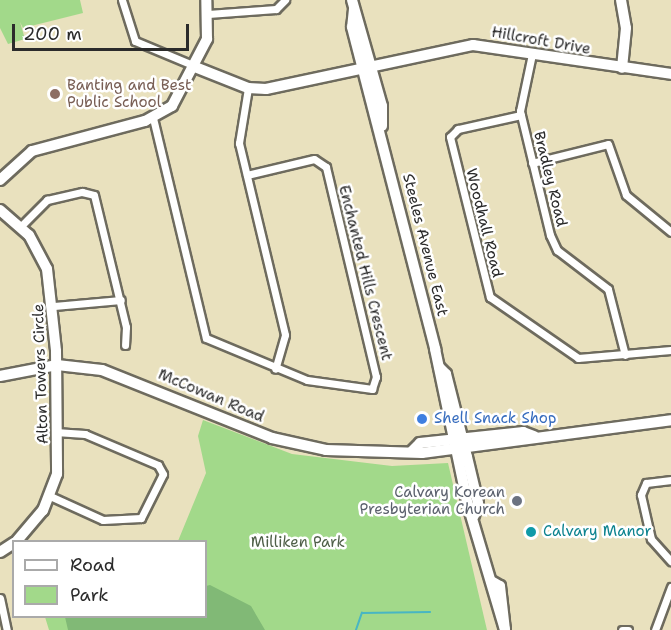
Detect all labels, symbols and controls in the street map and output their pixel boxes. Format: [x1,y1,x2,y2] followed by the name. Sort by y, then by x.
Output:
[15,12,192,50] scale bar
[23,22,82,46] text: 200 m
[490,23,592,59] street label: Hillcroft Drive
[67,76,192,111] place label: Banting and Best Public School
[48,87,62,101] marker: Banting and Best Public School
[529,129,571,229] street label: Bradley Road
[462,167,506,279] street label: Woodhall Road
[399,172,451,318] street label: Steeles Avenue East
[334,183,396,363] street label: Enchanted Hills Crescent
[30,303,52,445] street label: Alton Towers Circle
[155,366,267,426] street label: McCowan Road
[434,410,556,428] place label: Shell Snack Shop
[415,412,429,426] marker: Shell Snack Shop
[359,483,505,518] place label: Calvary Korean Presbyterian Church
[510,494,524,508] marker: Calvary Korean Presbyterian Church
[543,523,652,541] place label: Calvary Manor
[524,525,538,539] marker: Calvary Manor
[251,534,345,552] park label: Milliken Park
[12,540,207,618] legend
[70,553,115,577] text: Road
[70,583,109,607] text: Park

